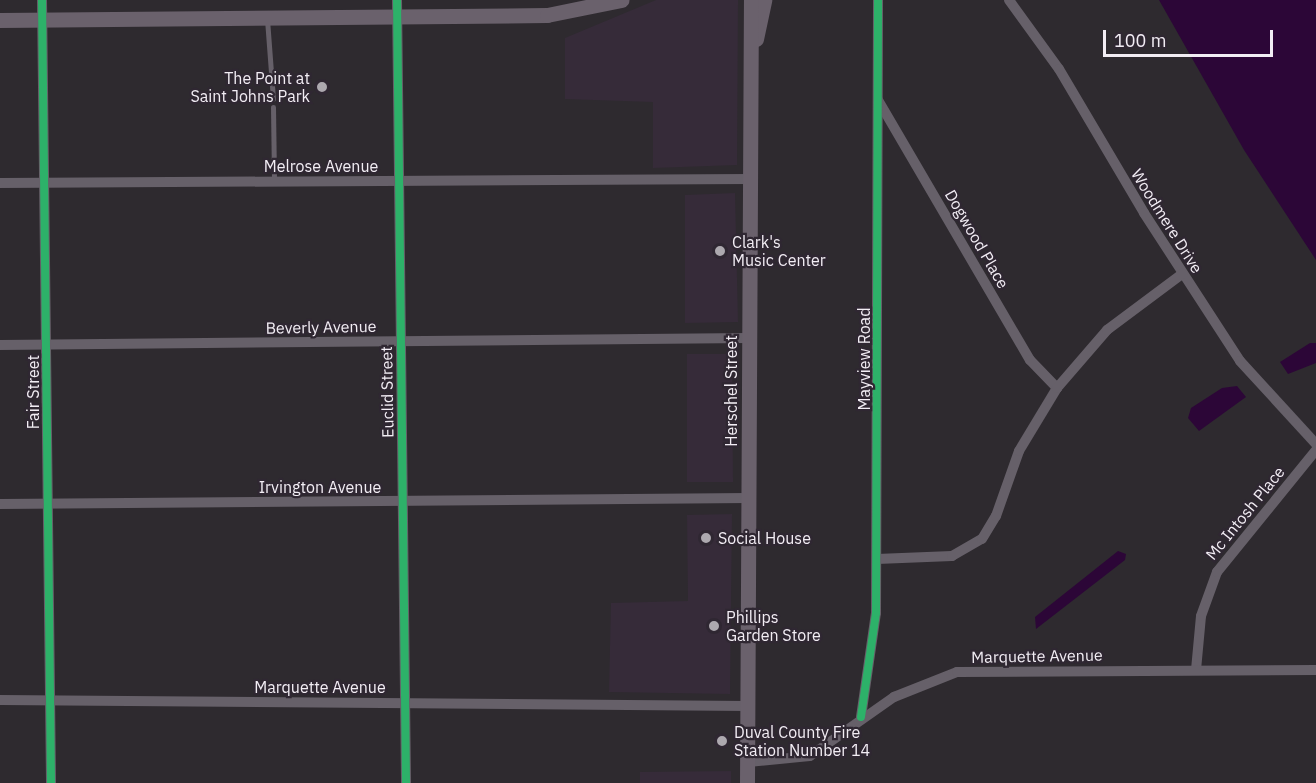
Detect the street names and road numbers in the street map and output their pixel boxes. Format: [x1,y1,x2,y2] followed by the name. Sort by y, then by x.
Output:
[264,156,378,176] street label: Melrose Avenue
[1127,165,1207,277] street label: Woodmere Drive
[941,186,1013,292] street label: Dogwood Place
[854,308,874,410] street label: Mayview Road
[265,316,377,338] street label: Beverly Avenue
[721,335,741,447] street label: Herschel Street
[377,346,397,438] street label: Euclid Street
[23,355,43,429] street label: Fair Street
[1201,462,1289,564] street label: Mc Intosh Place
[259,477,381,497] street label: Irvington Avenue
[971,645,1103,667] street label: Marquette Avenue
[254,677,386,697] street label: Marquette Avenue

